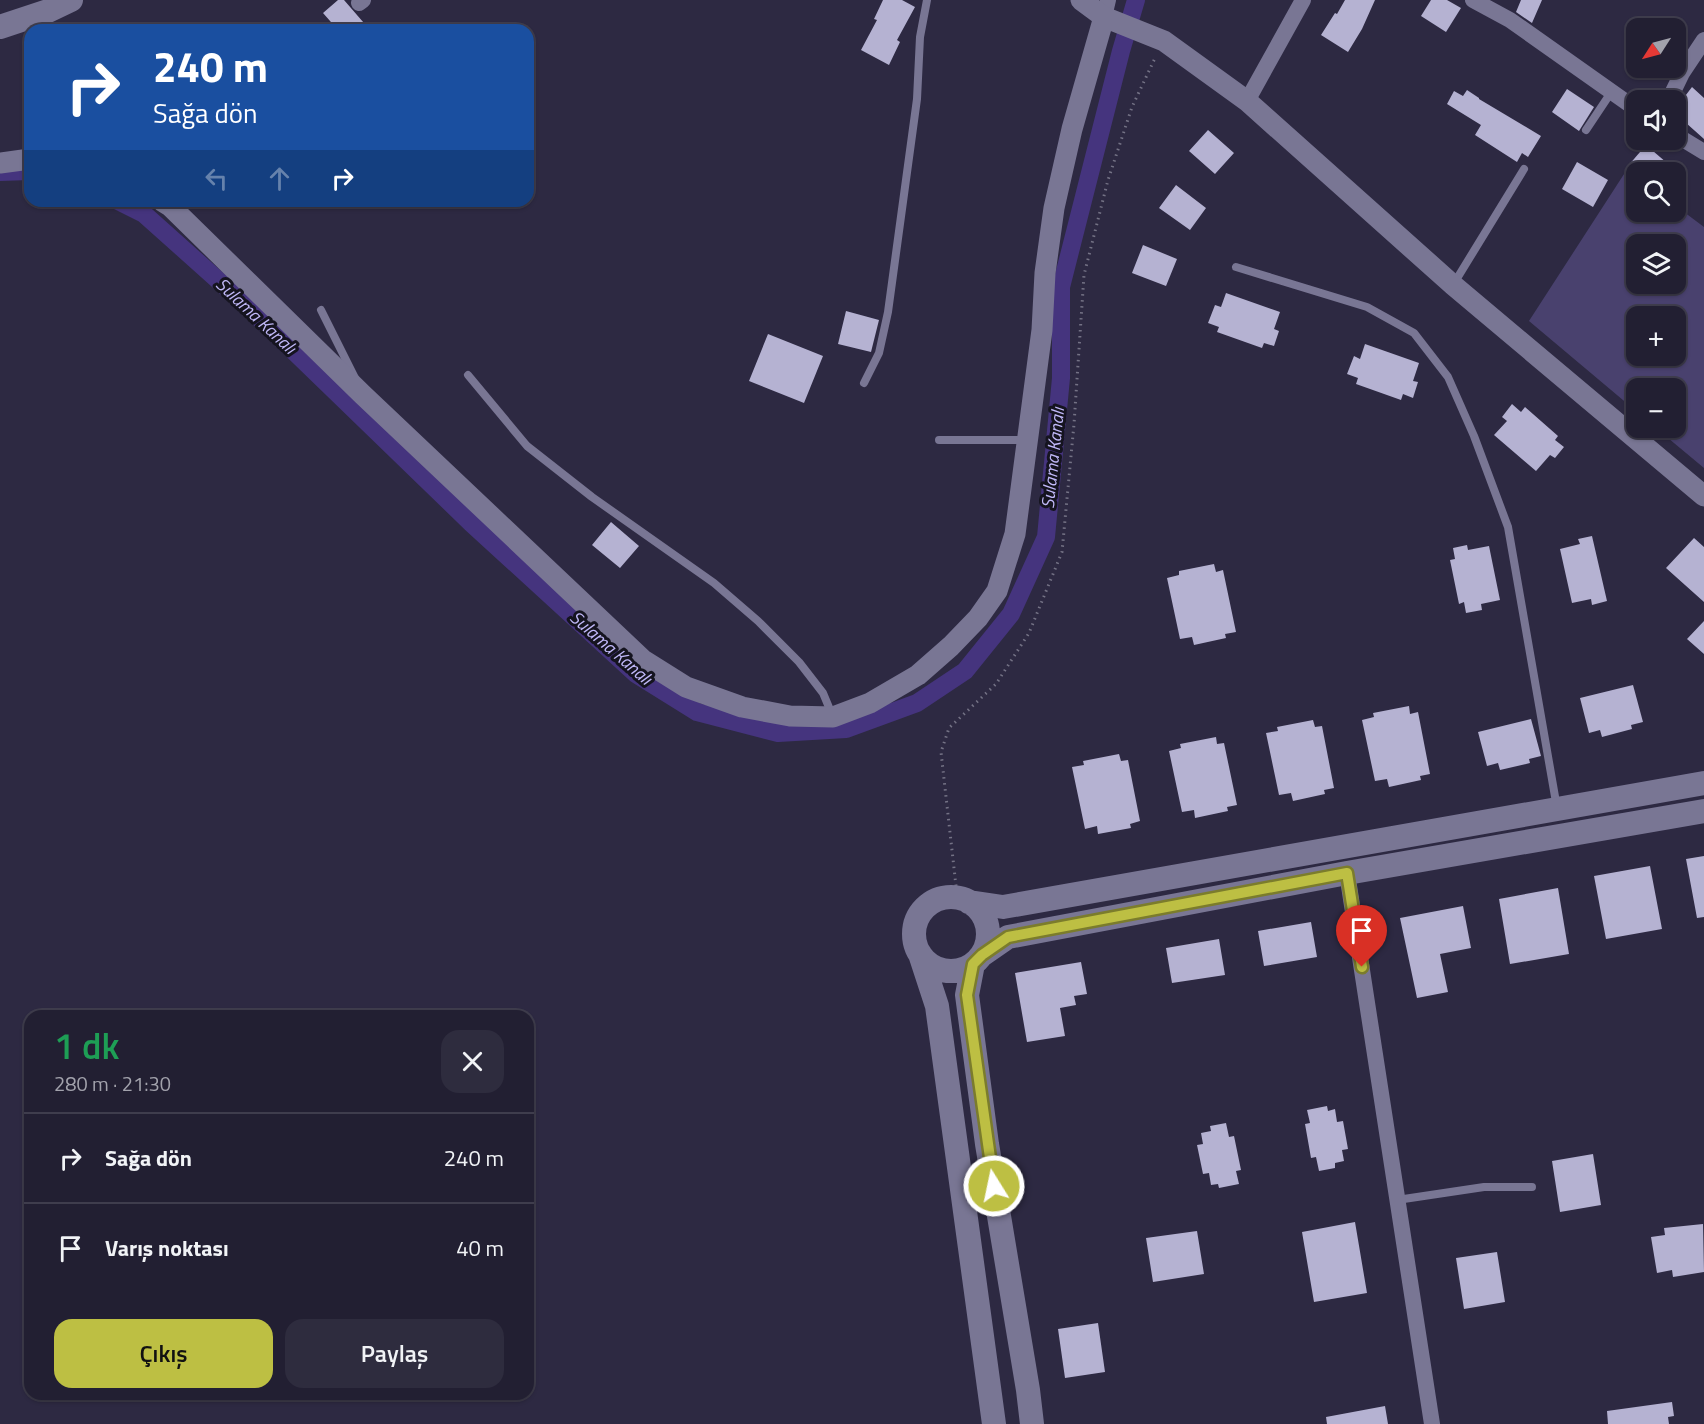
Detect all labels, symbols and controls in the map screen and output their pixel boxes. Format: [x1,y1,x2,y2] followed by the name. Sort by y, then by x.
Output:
[1626,18,1686,78] north arrow
[1626,18,1686,438] map controls
[153,34,268,98] text: 240 m
[54,48,132,126] icon: right
[1626,90,1686,150] button: sound
[153,92,258,133] text: Sağa dön
[200,162,233,195] icon: left
[263,162,296,195] icon: ahead
[326,162,359,195] icon: right
[1626,162,1686,222] button: search
[1626,234,1686,294] button: layers
[210,271,304,361] water label: Sulama Kanalı
[1626,306,1686,366] button: +
[1626,378,1686,438] button: −
[1034,405,1071,510] water label: Sulama Kanalı
[564,604,659,692] water label: Sulama Kanalı
[1336,905,1387,967] pin
[1345,914,1378,947] icon: arrive
[54,1018,119,1073] text: 1 dk
[441,1030,504,1093] button: close
[54,1068,171,1099] text: 280 m · 21:30
[105,1141,192,1175] text: Sağa dön
[444,1141,504,1175] text: 240 m
[54,1142,87,1175] icon: right
[962,1154,1026,1218] position arrow
[105,1231,229,1265] text: Varış noktası
[456,1231,504,1265] text: 40 m
[54,1232,87,1265] icon: arrive
[54,1319,273,1388] button: Çıkış
[285,1319,504,1388] button: Paylaş

